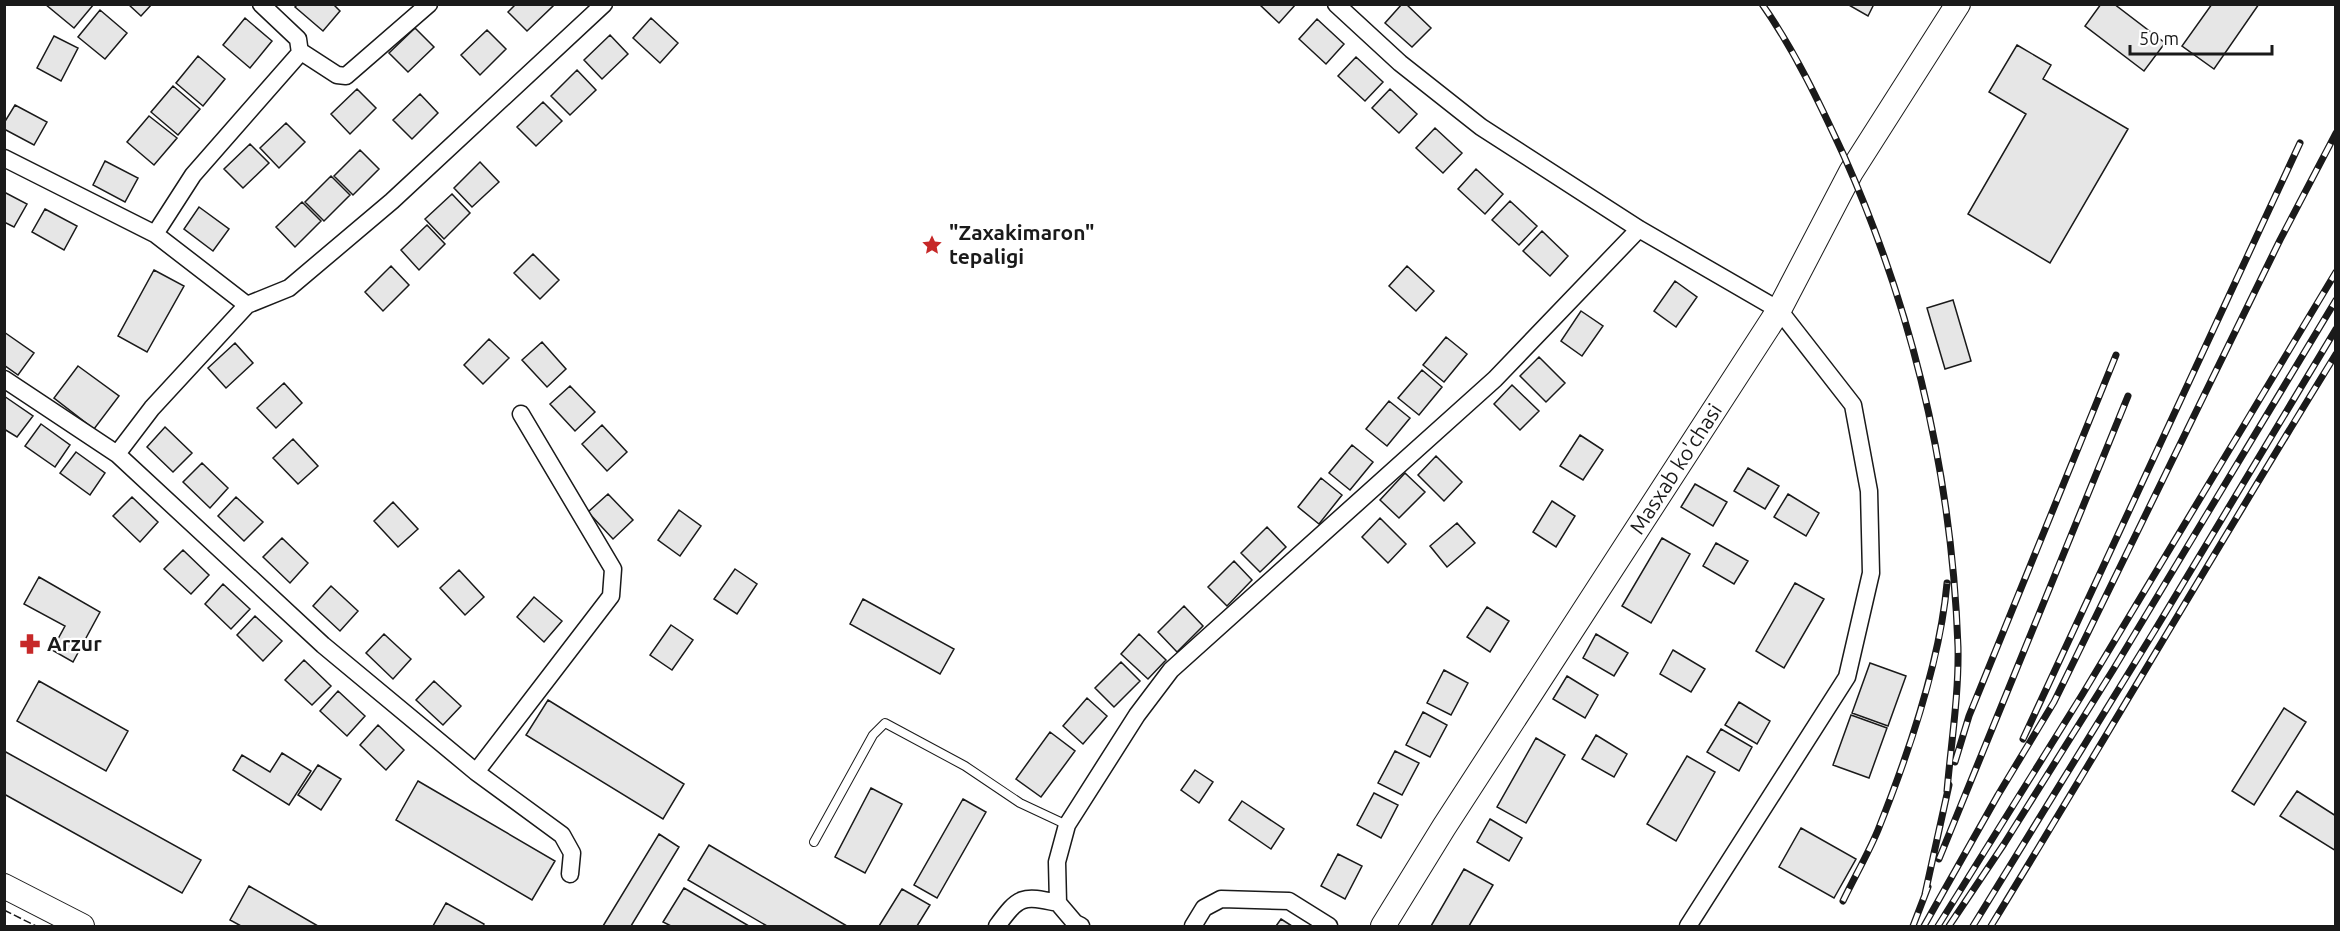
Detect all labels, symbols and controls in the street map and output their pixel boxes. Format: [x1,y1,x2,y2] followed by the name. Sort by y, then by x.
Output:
[2130,18,2272,56] scale bar
[2139,28,2179,48] text: 50 m
[949,220,1095,268] place label: "Zaxakimaron" tepaligi
[920,233,944,257] place icon: "Zaxakimaron" tepaligi
[1624,399,1726,538] street label: Masxab ko'chasi
[47,631,102,655] place label: Arzur
[18,632,42,656] pharmacy icon: Arzur

